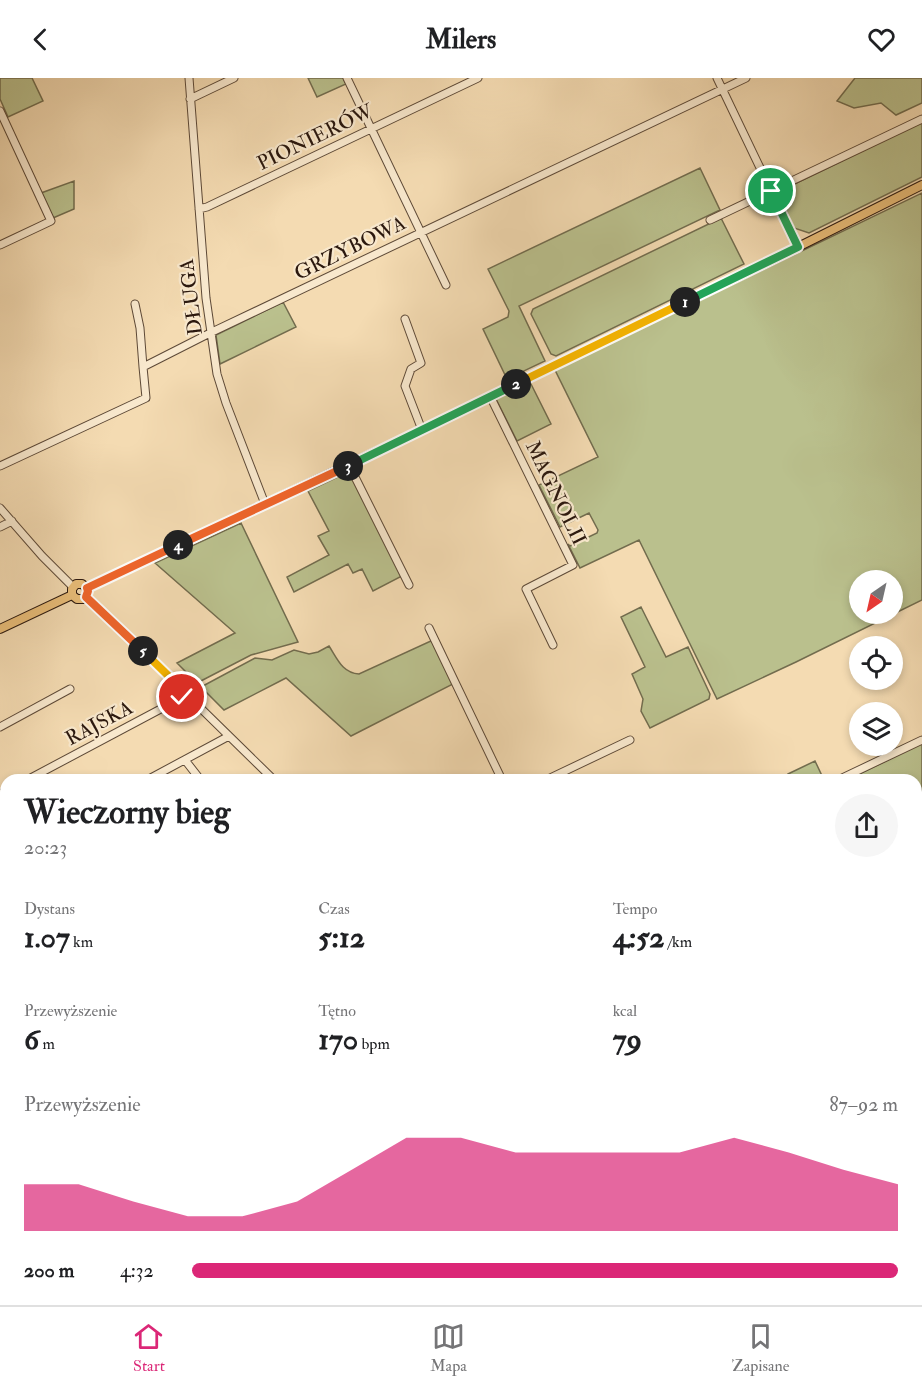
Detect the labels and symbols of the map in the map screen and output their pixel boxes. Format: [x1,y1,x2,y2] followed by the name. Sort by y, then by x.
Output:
[252,97,378,176] street label: PIONIERÓW
[745,165,796,216] pin
[290,210,410,286] street label: GRZYBOWA
[174,257,208,336] street label: DŁUGA
[670,287,700,317] pin: 1
[501,369,531,399] pin: 2
[520,437,592,549] street label: MAGNOLII
[333,451,363,481] pin: 3
[163,530,193,560] pin: 4
[849,570,903,624] north arrow
[128,636,158,666] pin: 5
[156,671,207,722] pin
[61,695,137,751] street label: RAJSKA

